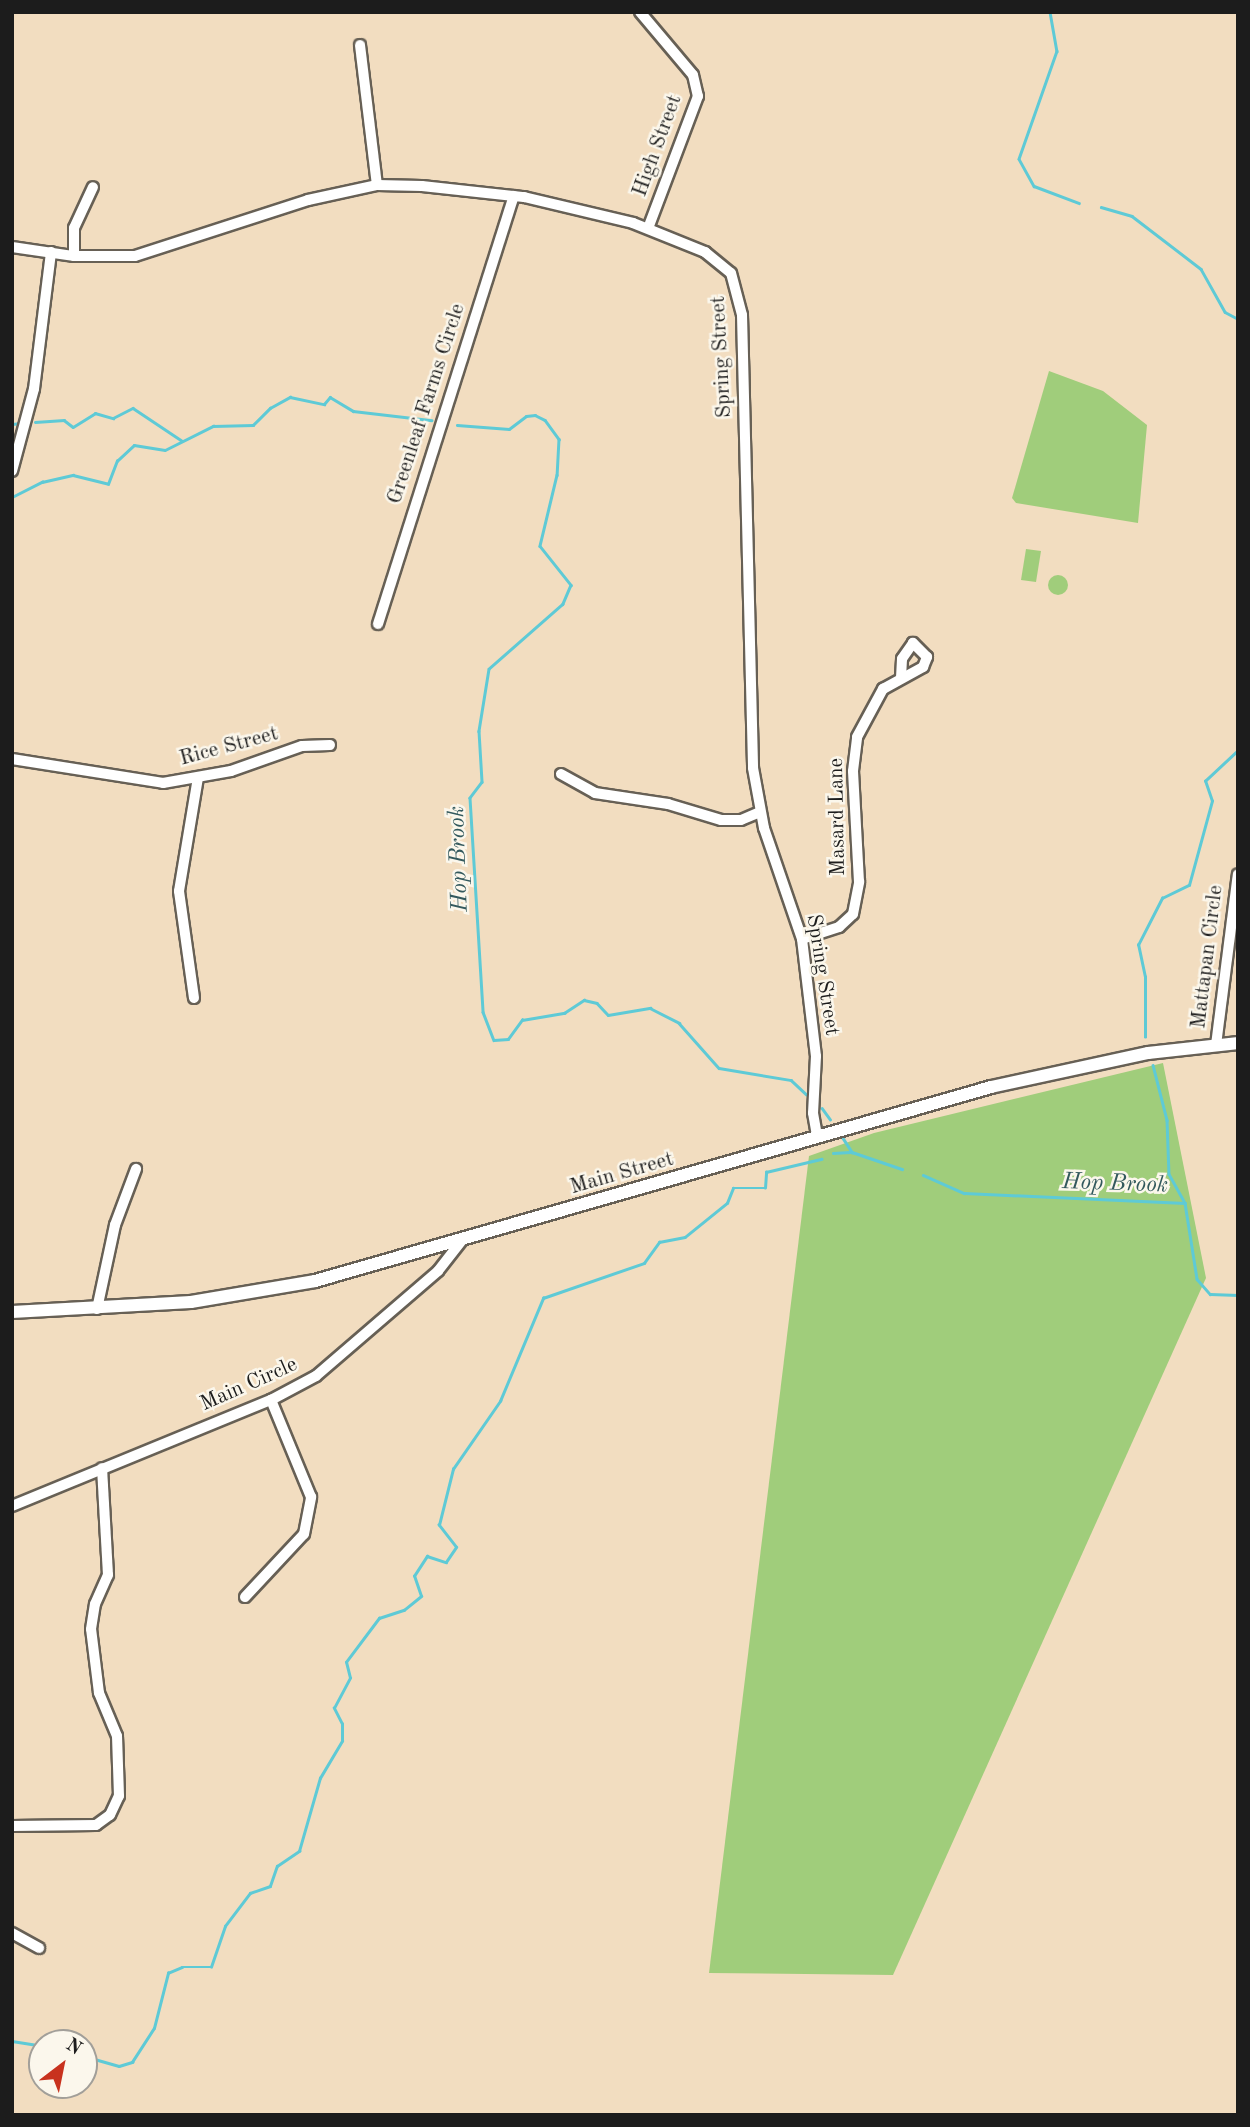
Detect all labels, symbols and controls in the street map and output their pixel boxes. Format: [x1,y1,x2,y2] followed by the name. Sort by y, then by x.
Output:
[628,92,688,200] street label: High Street
[706,295,738,419] street label: Spring Street
[383,301,471,507] street label: Greenleaf Farms Circle
[177,722,281,772] street label: Rice Street
[824,758,852,876] street label: Masard Lane
[443,805,475,913] water label: Hop Brook
[1187,884,1229,1030] street label: Mattapan Circle
[800,913,844,1037] street label: Spring Street
[567,1147,677,1201] street label: Main Street
[1061,1168,1169,1200] water label: Hop Brook
[197,1352,301,1418] street label: Main Circle
[28,2029,98,2099] north arrow
[62,2036,85,2059] text: N

